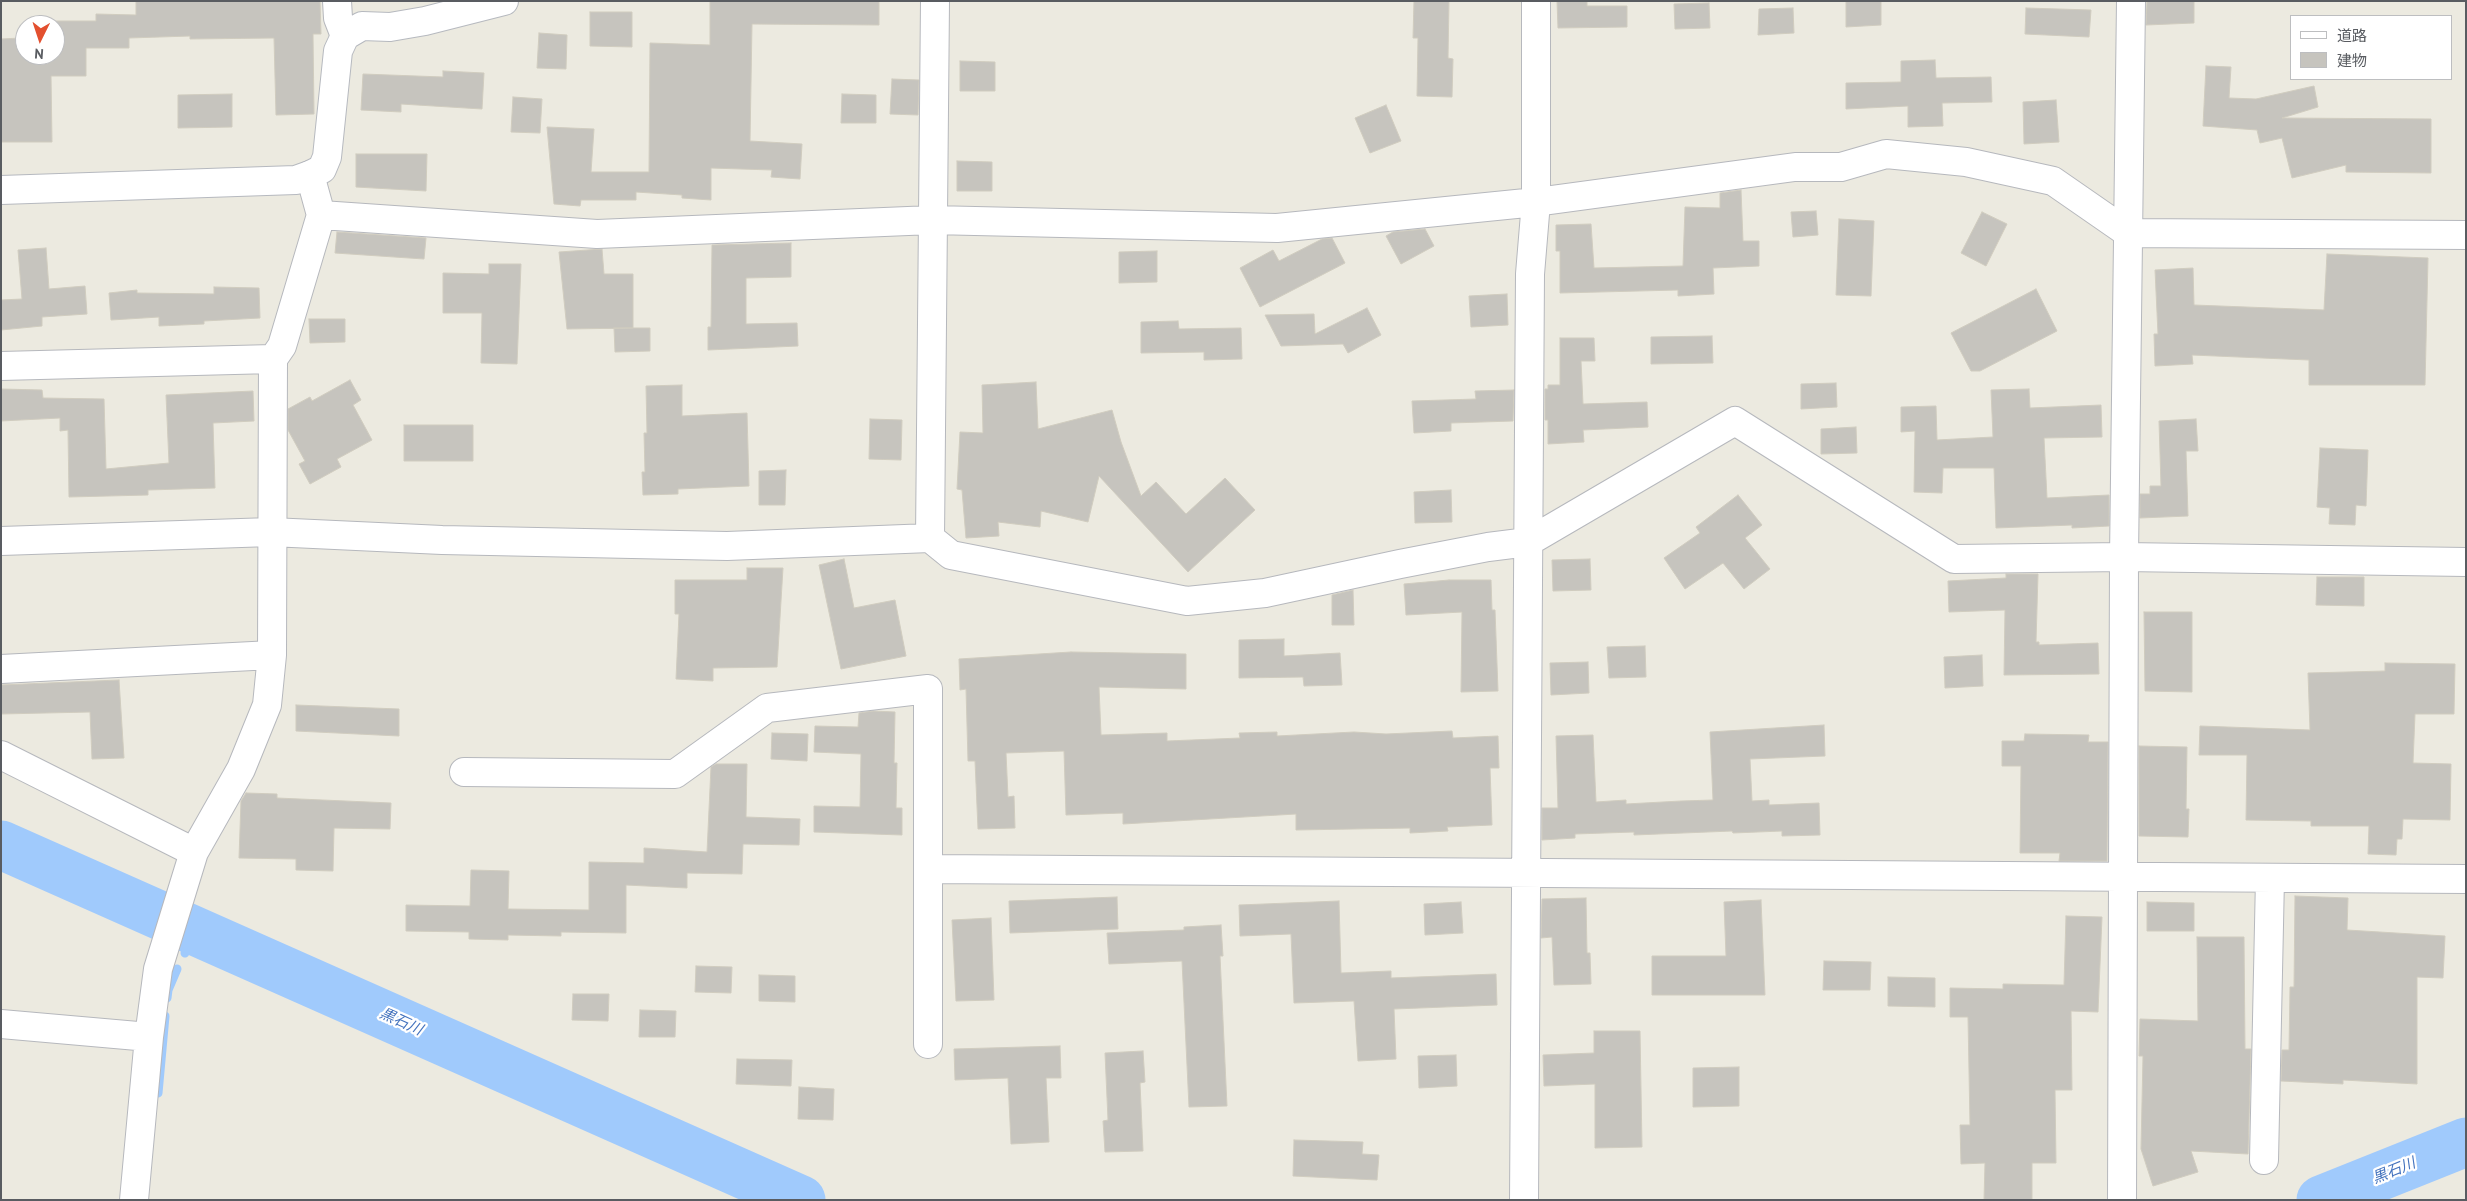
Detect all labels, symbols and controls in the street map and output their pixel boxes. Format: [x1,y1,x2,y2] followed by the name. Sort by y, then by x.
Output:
[15,15,65,65] north arrow
[2290,15,2452,80] legend
[2337,26,2367,45] text: 道路
[34,45,44,63] text: N
[2337,51,2367,70] text: 建物
[377,1005,425,1039] water label: 黒石川
[2370,1154,2418,1188] water label: 黒石川

